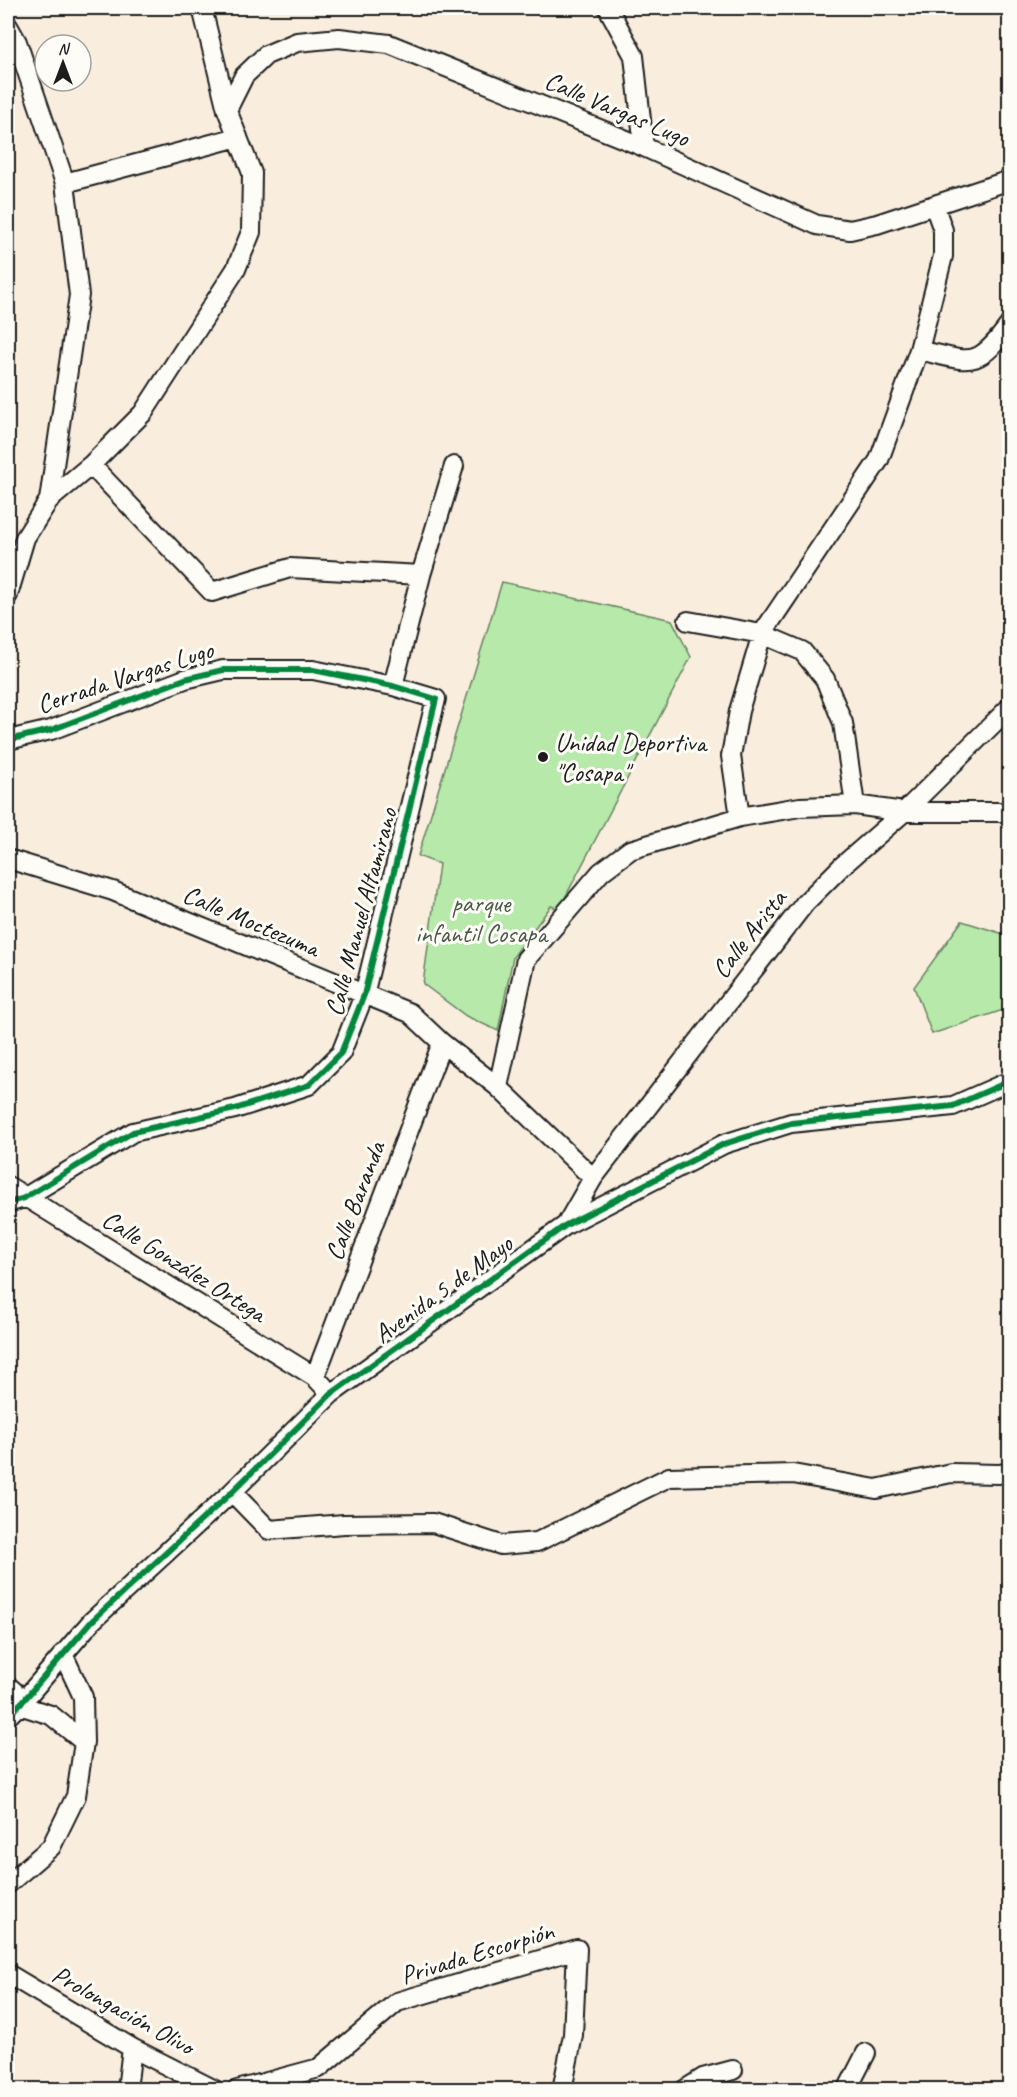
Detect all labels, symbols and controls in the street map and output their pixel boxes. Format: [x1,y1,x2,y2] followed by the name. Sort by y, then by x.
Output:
[33,33,93,93] north arrow
[58,39,71,59] text: N
[540,64,696,155] street label: Calle Vargas Lugo
[33,632,219,721] street label: Cerrada Vargas Lugo
[555,726,708,789] place label: Unidad Deportiva "Cosapa"
[536,750,550,764] marker: Unidad Deportiva "Cosapa"
[317,803,405,1020] street label: Calle Manuel Altamirano
[178,878,326,965] street label: Calle Moctezuma
[704,882,795,985] street label: Calle Arista
[415,887,549,950] park label: parque infantil Cosapa
[317,1136,393,1265] street label: Calle Baranda
[96,1202,274,1331] street label: Calle González Ortega
[367,1226,520,1351] street label: Avenida 5 de Mayo
[396,1914,559,1992] street label: Privada Escorpión
[46,1958,202,2064] street label: Prolongación Olivo

